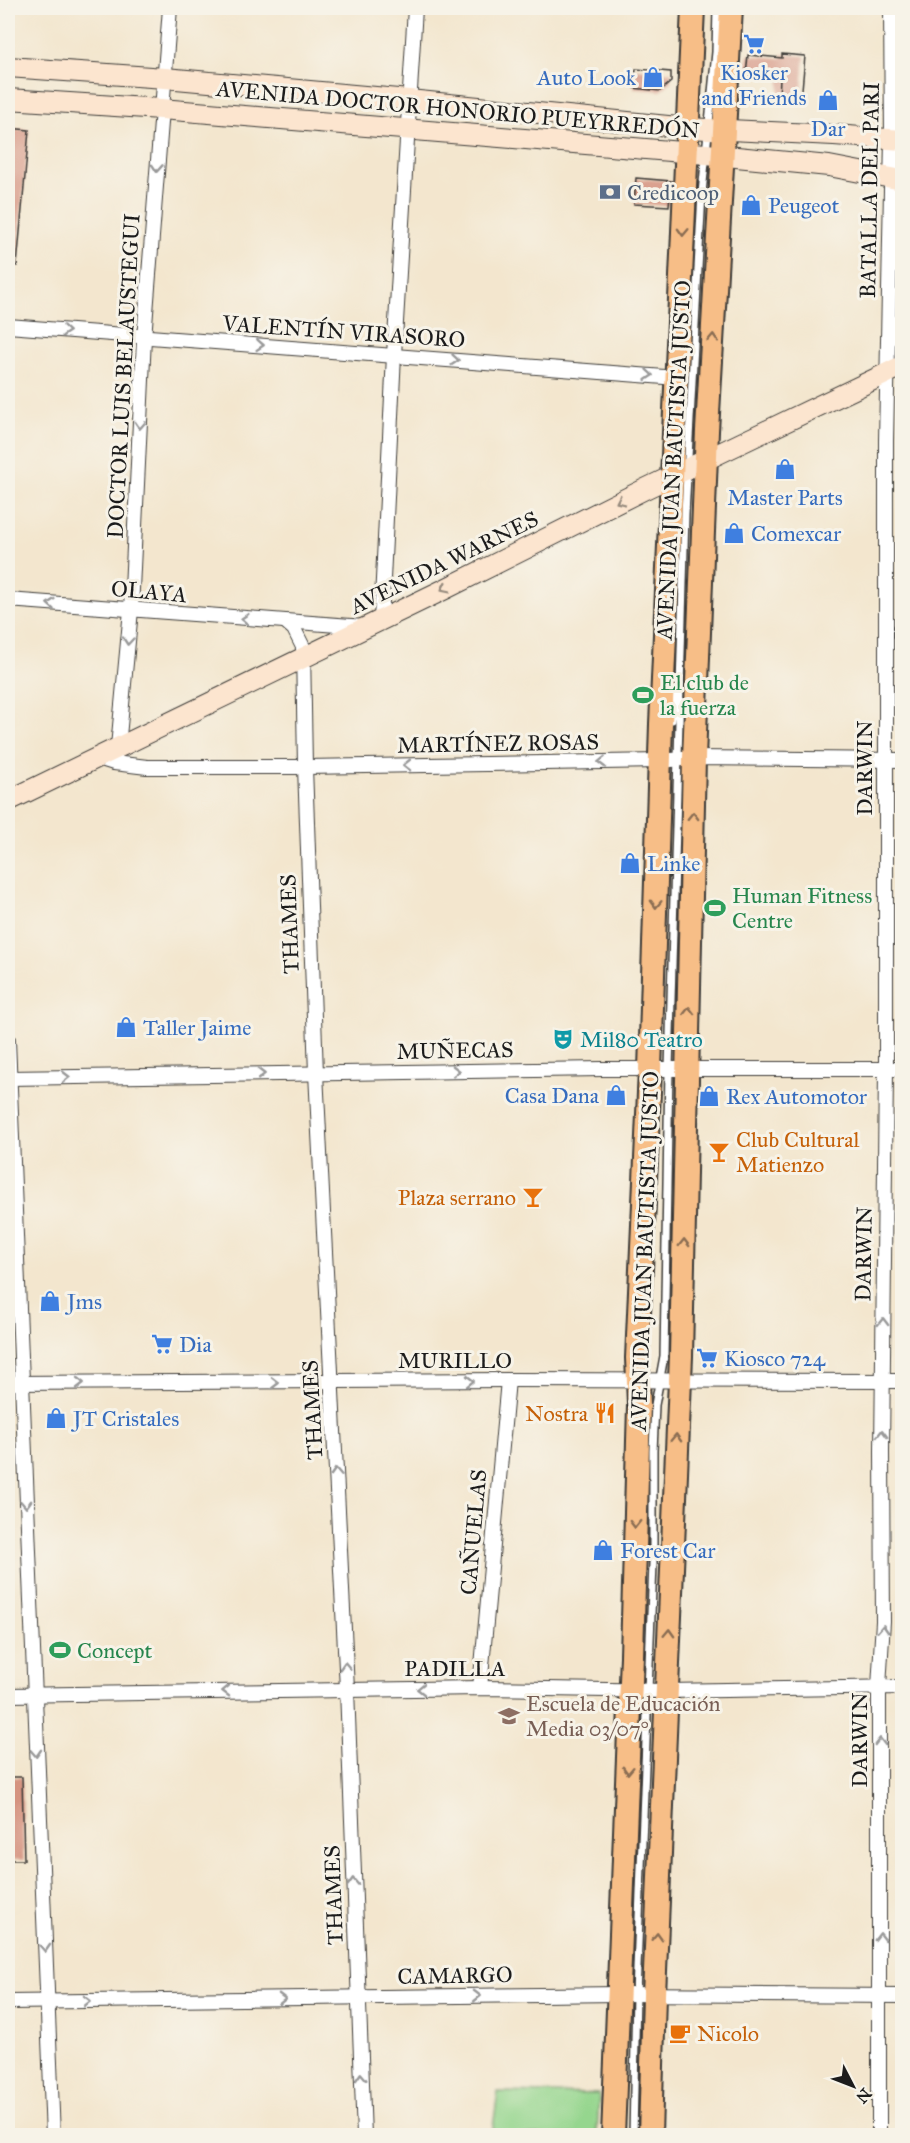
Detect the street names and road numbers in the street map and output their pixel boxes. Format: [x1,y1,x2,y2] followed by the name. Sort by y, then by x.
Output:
[214,75,701,144] street label: AVENIDA DOCTOR HONORIO PUEYRREDÓN
[854,82,885,299] street label: BATALLA DEL PARI
[102,213,145,539] street label: DOCTOR LUIS BELAUSTEGUI
[651,279,696,642] street label: AVENIDA JUAN BAUTISTA JUSTO
[221,309,466,353] street label: VALENTÍN VIRASORO
[345,505,543,620] street label: AVENIDA WARNES
[110,575,188,608] street label: OLAYA
[851,720,878,816] street label: DARWIN
[397,728,599,759] street label: MARTÍNEZ ROSAS
[274,874,305,974] street label: THAMES
[396,1036,514,1065] street label: MUÑECAS
[625,1070,664,1433] street label: AVENIDA JUAN BAUTISTA JUSTO
[849,1206,878,1302] street label: DARWIN
[398,1347,512,1374] street label: MURILLO
[296,1359,329,1461] street label: THAMES
[455,1468,492,1596] street label: CAÑUELAS
[404,1655,506,1682] street label: PADILLA
[846,1692,873,1788] street label: DARWIN
[318,1845,349,1945] street label: THAMES
[397,1961,513,1990] street label: CAMARGO

